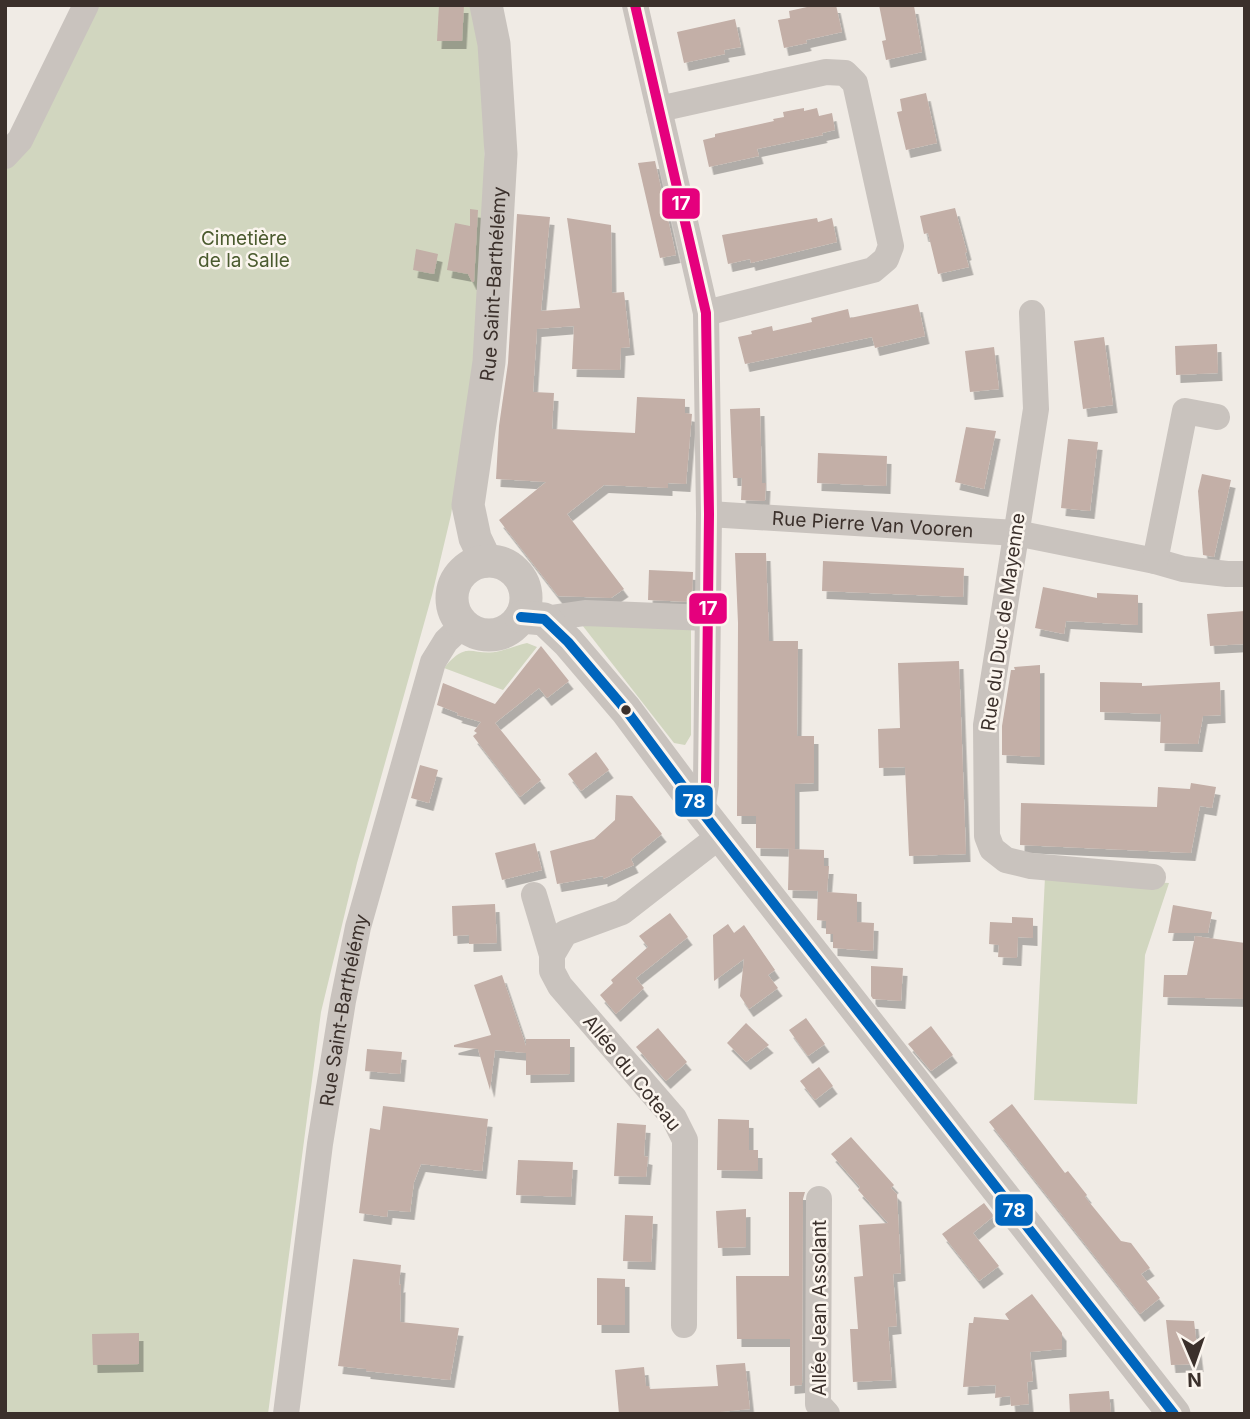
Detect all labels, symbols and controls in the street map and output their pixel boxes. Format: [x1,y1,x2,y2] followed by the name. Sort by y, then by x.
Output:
[475,186,511,383] street label: Rue Saint-Barthélémy
[661,187,701,220] line badge: 17
[671,192,691,215] text: 17
[198,227,290,272] park label: Cimetière de la Salle
[771,506,974,542] street label: Rue Pierre Van Vooren
[976,512,1030,732] street label: Rue du Duc de Mayenne
[688,592,728,625] line badge: 17
[698,597,718,620] text: 17
[619,703,633,717] unlabelled marker
[674,784,714,818] line badge: 78
[682,790,706,813] text: 78
[315,911,373,1108] street label: Rue Saint-Barthélémy
[578,1010,686,1136] street label: Allée du Coteau
[994,1193,1034,1227] line badge: 78
[1002,1199,1026,1222] text: 78
[808,1220,831,1396] street label: Allée Jean Assolant
[1159,1328,1229,1398] north arrow
[1187,1368,1202,1391] text: N

